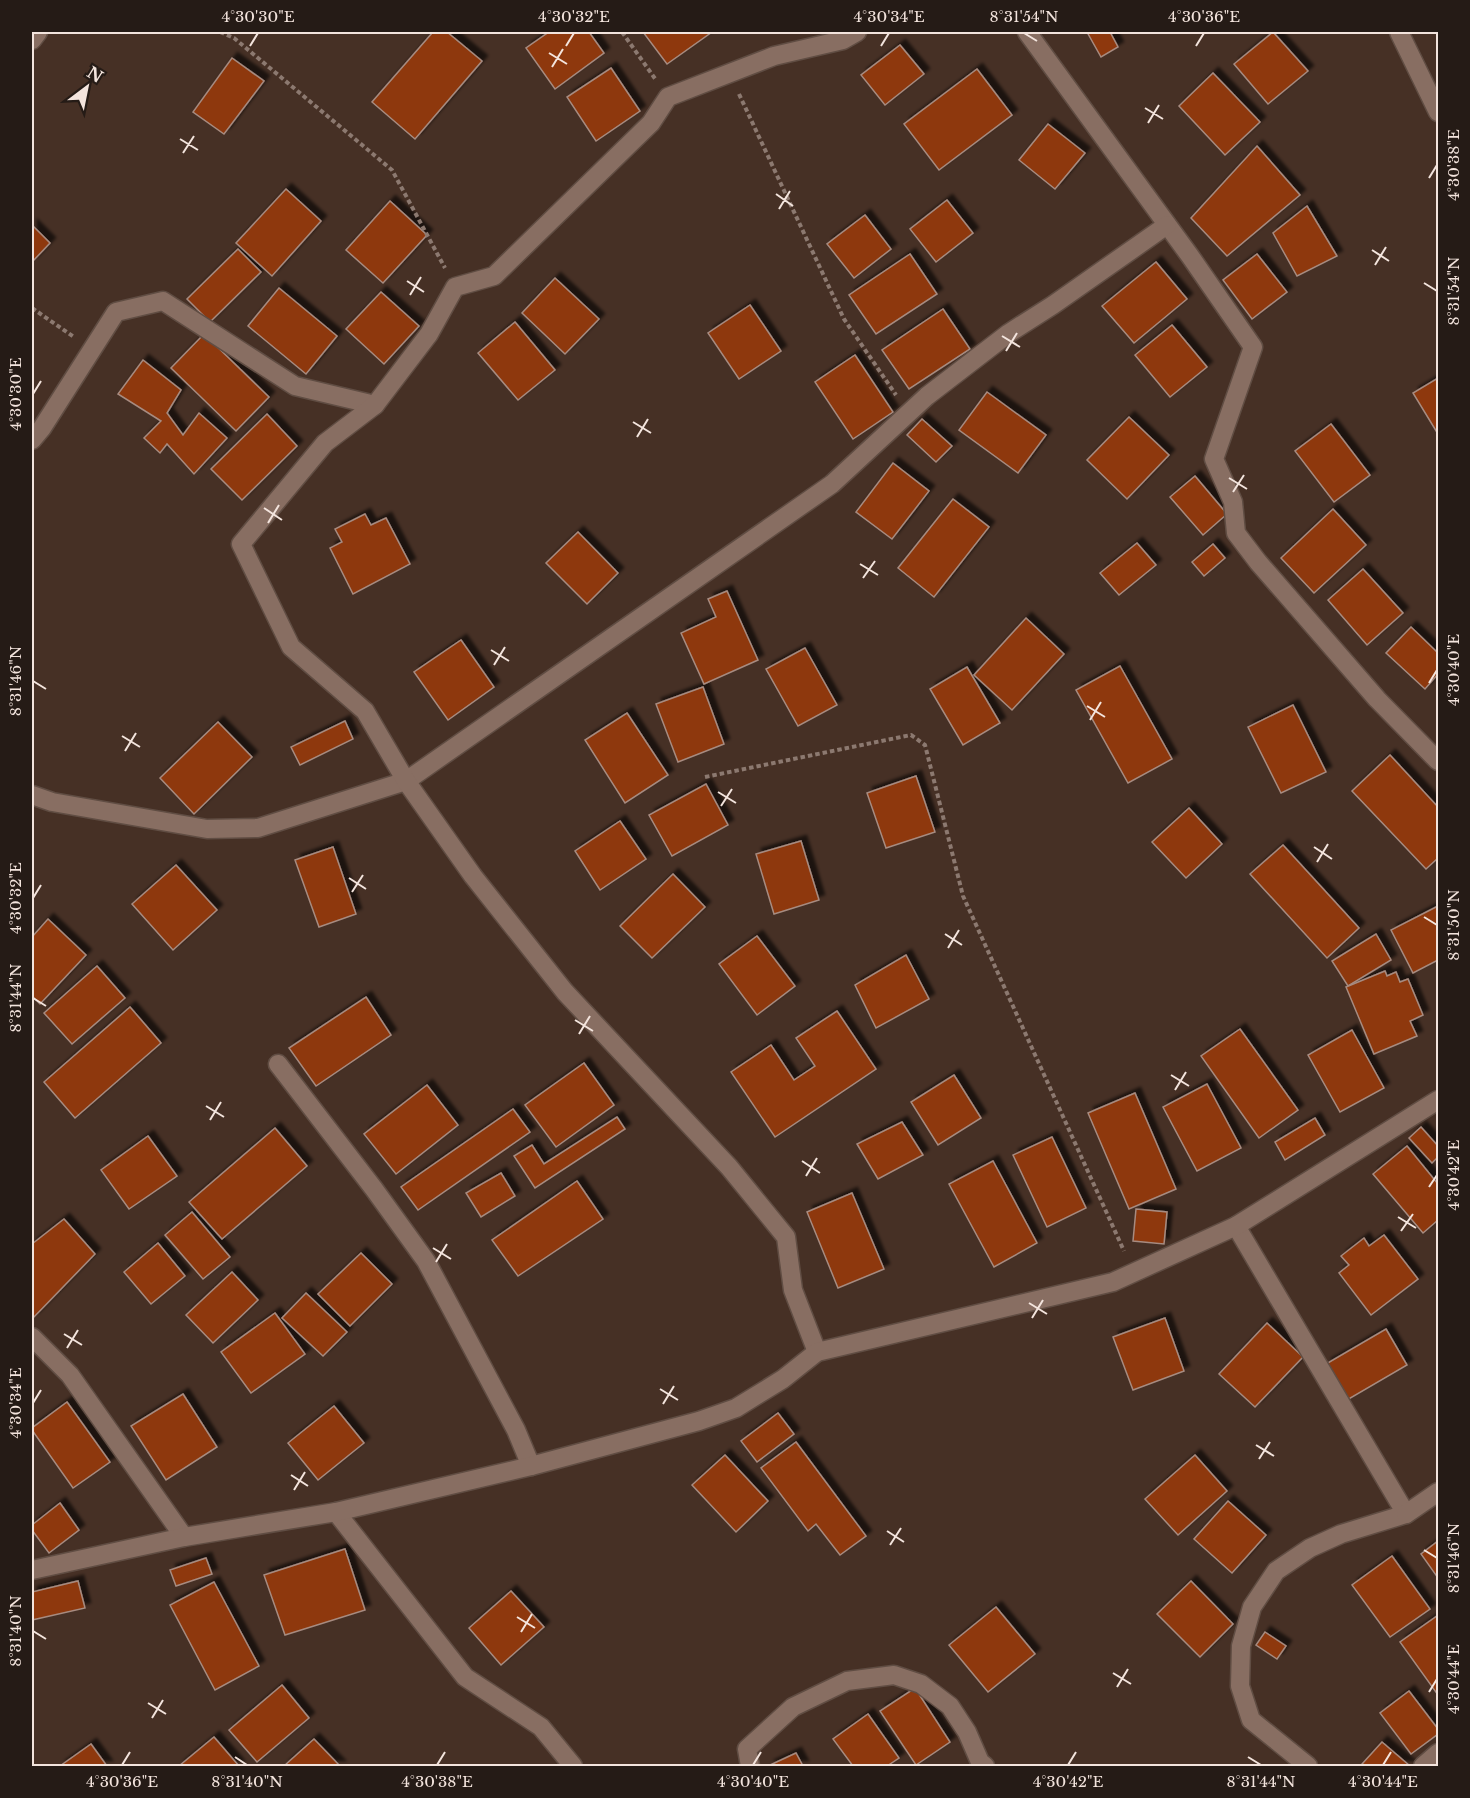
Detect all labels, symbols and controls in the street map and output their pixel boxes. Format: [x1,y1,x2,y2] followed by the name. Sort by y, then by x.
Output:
[221,7,295,26] text: 4°30'30"E
[538,7,610,26] text: 4°30'32"E
[853,7,925,26] text: 4°30'34"E
[989,7,1059,26] text: 8°31'54"N
[1168,7,1240,26] text: 4°30'36"E
[57,57,117,117] north arrow
[83,62,107,87] text: N
[1444,129,1463,201] text: 4°30'38"E
[1444,256,1463,326] text: 8°31'54"N
[6,357,25,431] text: 4°30'30"E
[1444,634,1463,706] text: 4°30'40"E
[6,646,25,716] text: 8°31'46"N
[6,862,25,934] text: 4°30'32"E
[1444,889,1463,961] text: 8°31'50"N
[6,963,25,1033] text: 8°31'44"N
[1444,1140,1463,1210] text: 4°30'42"E
[6,1367,25,1439] text: 4°30'34"E
[1444,1523,1463,1593] text: 8°31'46"N
[6,1595,25,1667] text: 8°31'40"N
[1444,1644,1463,1714] text: 4°30'44"E
[86,1772,158,1791] text: 4°30'36"E
[211,1772,283,1791] text: 8°31'40"N
[401,1772,473,1791] text: 4°30'38"E
[717,1772,789,1791] text: 4°30'40"E
[1033,1772,1103,1791] text: 4°30'42"E
[1226,1772,1296,1791] text: 8°31'44"N
[1348,1772,1418,1791] text: 4°30'44"E

